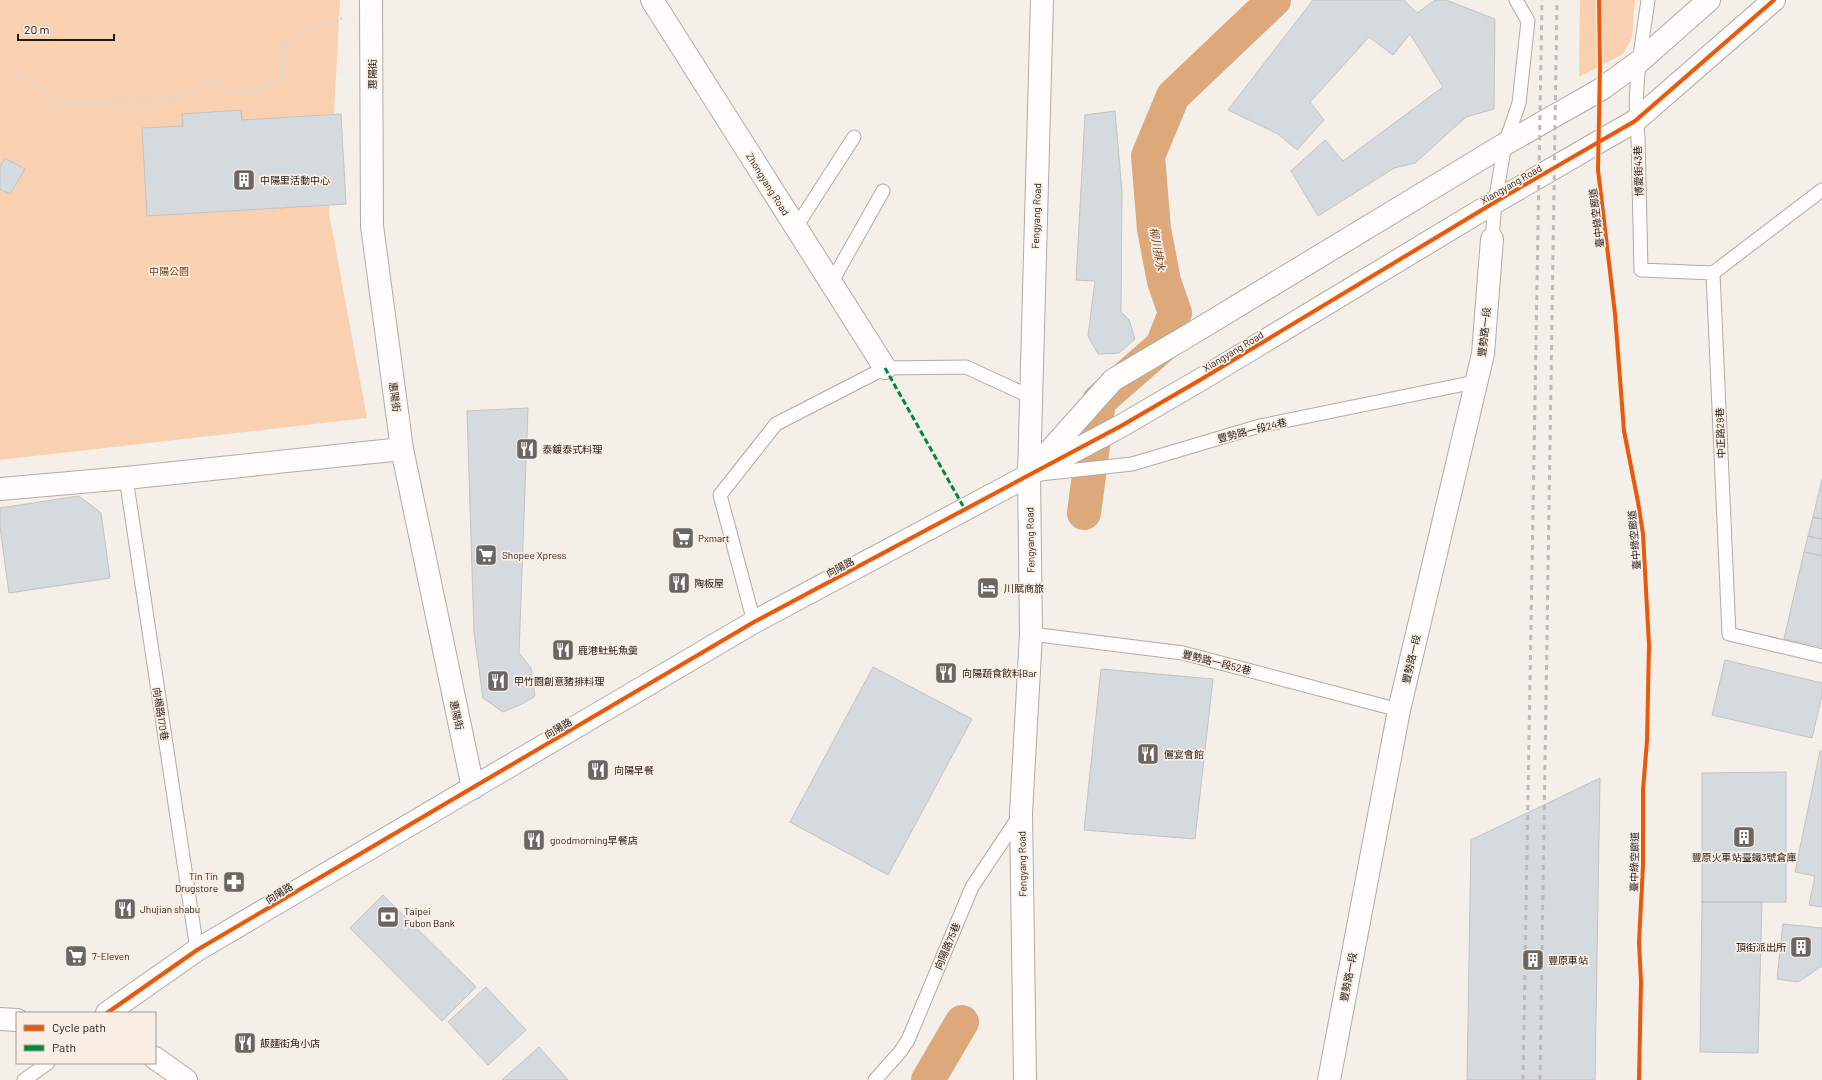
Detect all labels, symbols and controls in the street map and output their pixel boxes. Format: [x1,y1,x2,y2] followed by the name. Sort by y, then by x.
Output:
[18,16,114,42] scale bar
[24,22,50,36] text: 20 m
[366,59,378,89] street label: 惠陽街
[1631,145,1645,197] street label: 博愛街43巷
[744,151,792,217] street label: Zhongyang Road
[1478,162,1544,206] street label: Xiangyang Road
[231,167,257,193] building icon: 中陽里活動中心
[260,174,330,186] place label: 中陽里活動中心
[1029,183,1043,249] street label: Fengyang Road
[1586,187,1606,249] street label: 臺中綠空廊道
[1148,226,1168,273] water label: 柳川排水
[149,265,189,277] park label: 中陽公園
[1475,307,1493,357] street label: 豐勢路一段
[1200,328,1266,374] street label: Xiangyang Road
[387,381,403,413] street label: 惠陽街
[1713,408,1727,458] street label: 中正路29巷
[1216,416,1288,444] street label: 豐勢路一段24巷
[514,436,540,462] restaurant icon: 泰鍍泰式料理
[542,443,602,455] place label: 泰鍍泰式料理
[1023,507,1037,573] street label: Fengyang Road
[1625,510,1643,570] street label: 臺中綠空廊道
[670,525,696,551] supermarket icon: Pxmart
[698,532,730,544] place label: Pxmart
[473,542,499,568] supermarket icon: Shopee Xpress
[502,549,567,561] place label: Shopee Xpress
[824,555,856,579] street label: 向陽路
[666,570,692,596] restaurant icon: 陶板屋
[975,575,1001,601] hotel icon: 川賦商旅
[694,577,724,589] place label: 陶板屋
[1004,582,1044,594] place label: 川賦商旅
[1400,633,1422,685] street label: 豐勢路一段
[550,637,576,663] restaurant icon: 鹿港𩵚魠魚羹
[578,644,638,656] place label: 鹿港𩵚魠魚羹
[1181,648,1253,676] street label: 豐勢路一段52巷
[933,660,959,686] restaurant icon: 向陽蔬食飲料Bar
[962,667,1037,679] place label: 向陽蔬食飲料Bar
[485,668,511,694] restaurant icon: 甲竹園創意豬排料理
[514,675,604,687] place label: 甲竹園創意豬排料理
[151,686,171,742] street label: 向楊路170巷
[448,699,466,731] street label: 惠陽街
[542,715,574,741] street label: 向陽路
[1135,741,1161,767] restaurant icon: 儷宴會館
[1164,748,1204,760] place label: 儷宴會館
[585,757,611,783] restaurant icon: 向陽早餐
[614,764,654,776] place label: 向陽早餐
[1731,824,1757,850] building icon: 豐原火車站臺鐵3號倉庫
[521,827,547,853] restaurant icon: goodmorning早餐店
[1015,831,1029,897] street label: Fengyang Road
[1627,832,1641,892] street label: 臺中綠空廊道
[550,834,638,846] place label: goodmorning早餐店
[1691,851,1797,863] place label: 豐原火車站臺鐵3號倉庫
[221,869,247,895] pharmacy icon: Tin Tin Drugstore
[175,870,218,894] place label: Tin Tin Drugstore
[263,880,295,906] street label: 向陽路
[112,896,138,922] restaurant icon: Jhujian shabu
[140,903,200,915] place label: Jhujian shabu
[375,904,401,930] bank icon: Taipei Fubon Bank
[404,905,455,929] place label: Taipei Fubon Bank
[932,921,962,971] street label: 向陽路75巷
[1788,934,1814,960] building icon: 頂街派出所
[1736,941,1786,953] place label: 頂街派出所
[63,943,89,969] supermarket icon: 7-Eleven
[1520,947,1546,973] building icon: 豐原車站
[92,950,130,962] place label: 7-Eleven
[1337,951,1359,1003] street label: 豐勢路一段
[1548,954,1588,966] place label: 豐原車站
[16,1012,156,1064] legend
[52,1020,106,1034] text: Cycle path
[232,1030,258,1056] restaurant icon: 飯麵街角小店
[260,1037,320,1049] place label: 飯麵街角小店
[52,1040,76,1054] text: Path

